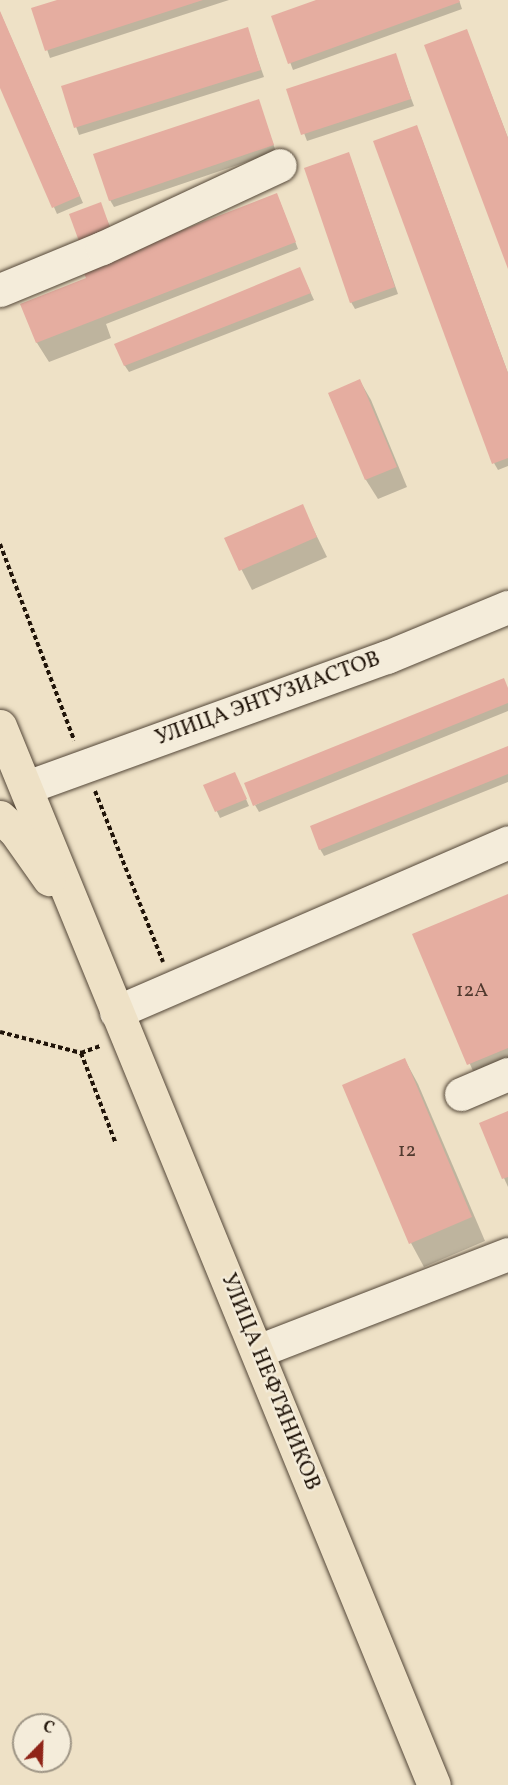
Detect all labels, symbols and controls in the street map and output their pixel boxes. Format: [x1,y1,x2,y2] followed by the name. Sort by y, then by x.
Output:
[152,646,384,752] street label: УЛИЦА ЭНТУЗИАСТОВ
[456,979,488,1003] house number: 12А
[398,1139,416,1163] house number: 12
[214,1270,326,1494] street label: УЛИЦА НЕФТЯНИКОВ
[12,1713,72,1773] north arrow
[39,1716,57,1740] text: С

